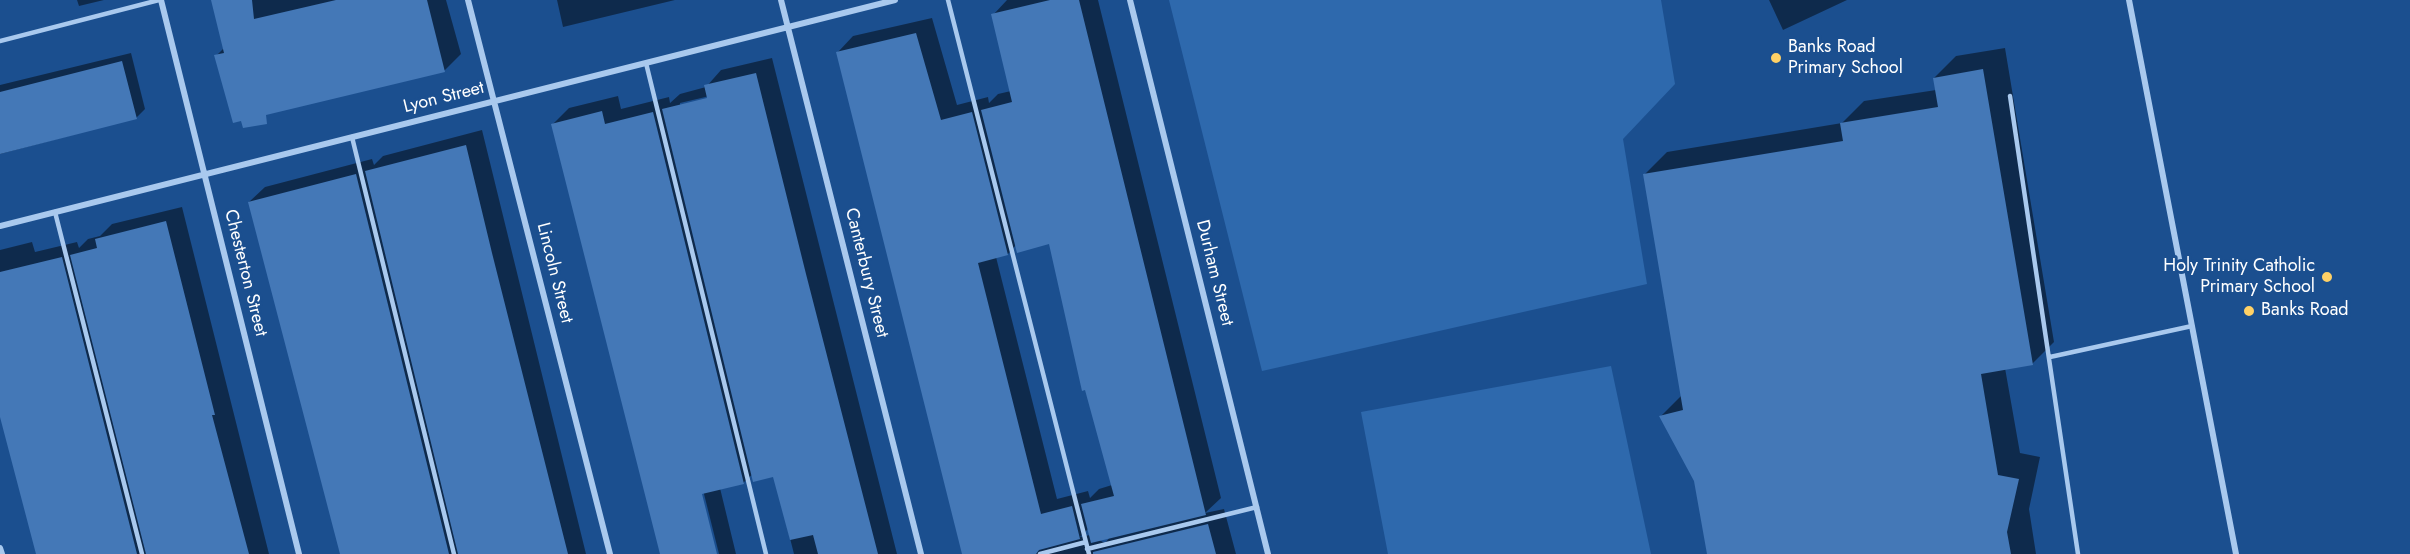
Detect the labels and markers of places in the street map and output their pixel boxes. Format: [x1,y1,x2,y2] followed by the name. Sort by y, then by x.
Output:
[1788,37,1903,80] place label: Banks Road Primary School
[1769,51,1783,65] marker: Banks Road Primary School
[2163,256,2315,298] place label: Holy Trinity Catholic Primary School
[2320,270,2334,284] marker: Holy Trinity Catholic Primary School
[2261,300,2349,322] place label: Banks Road
[2242,304,2256,318] marker: Banks Road

